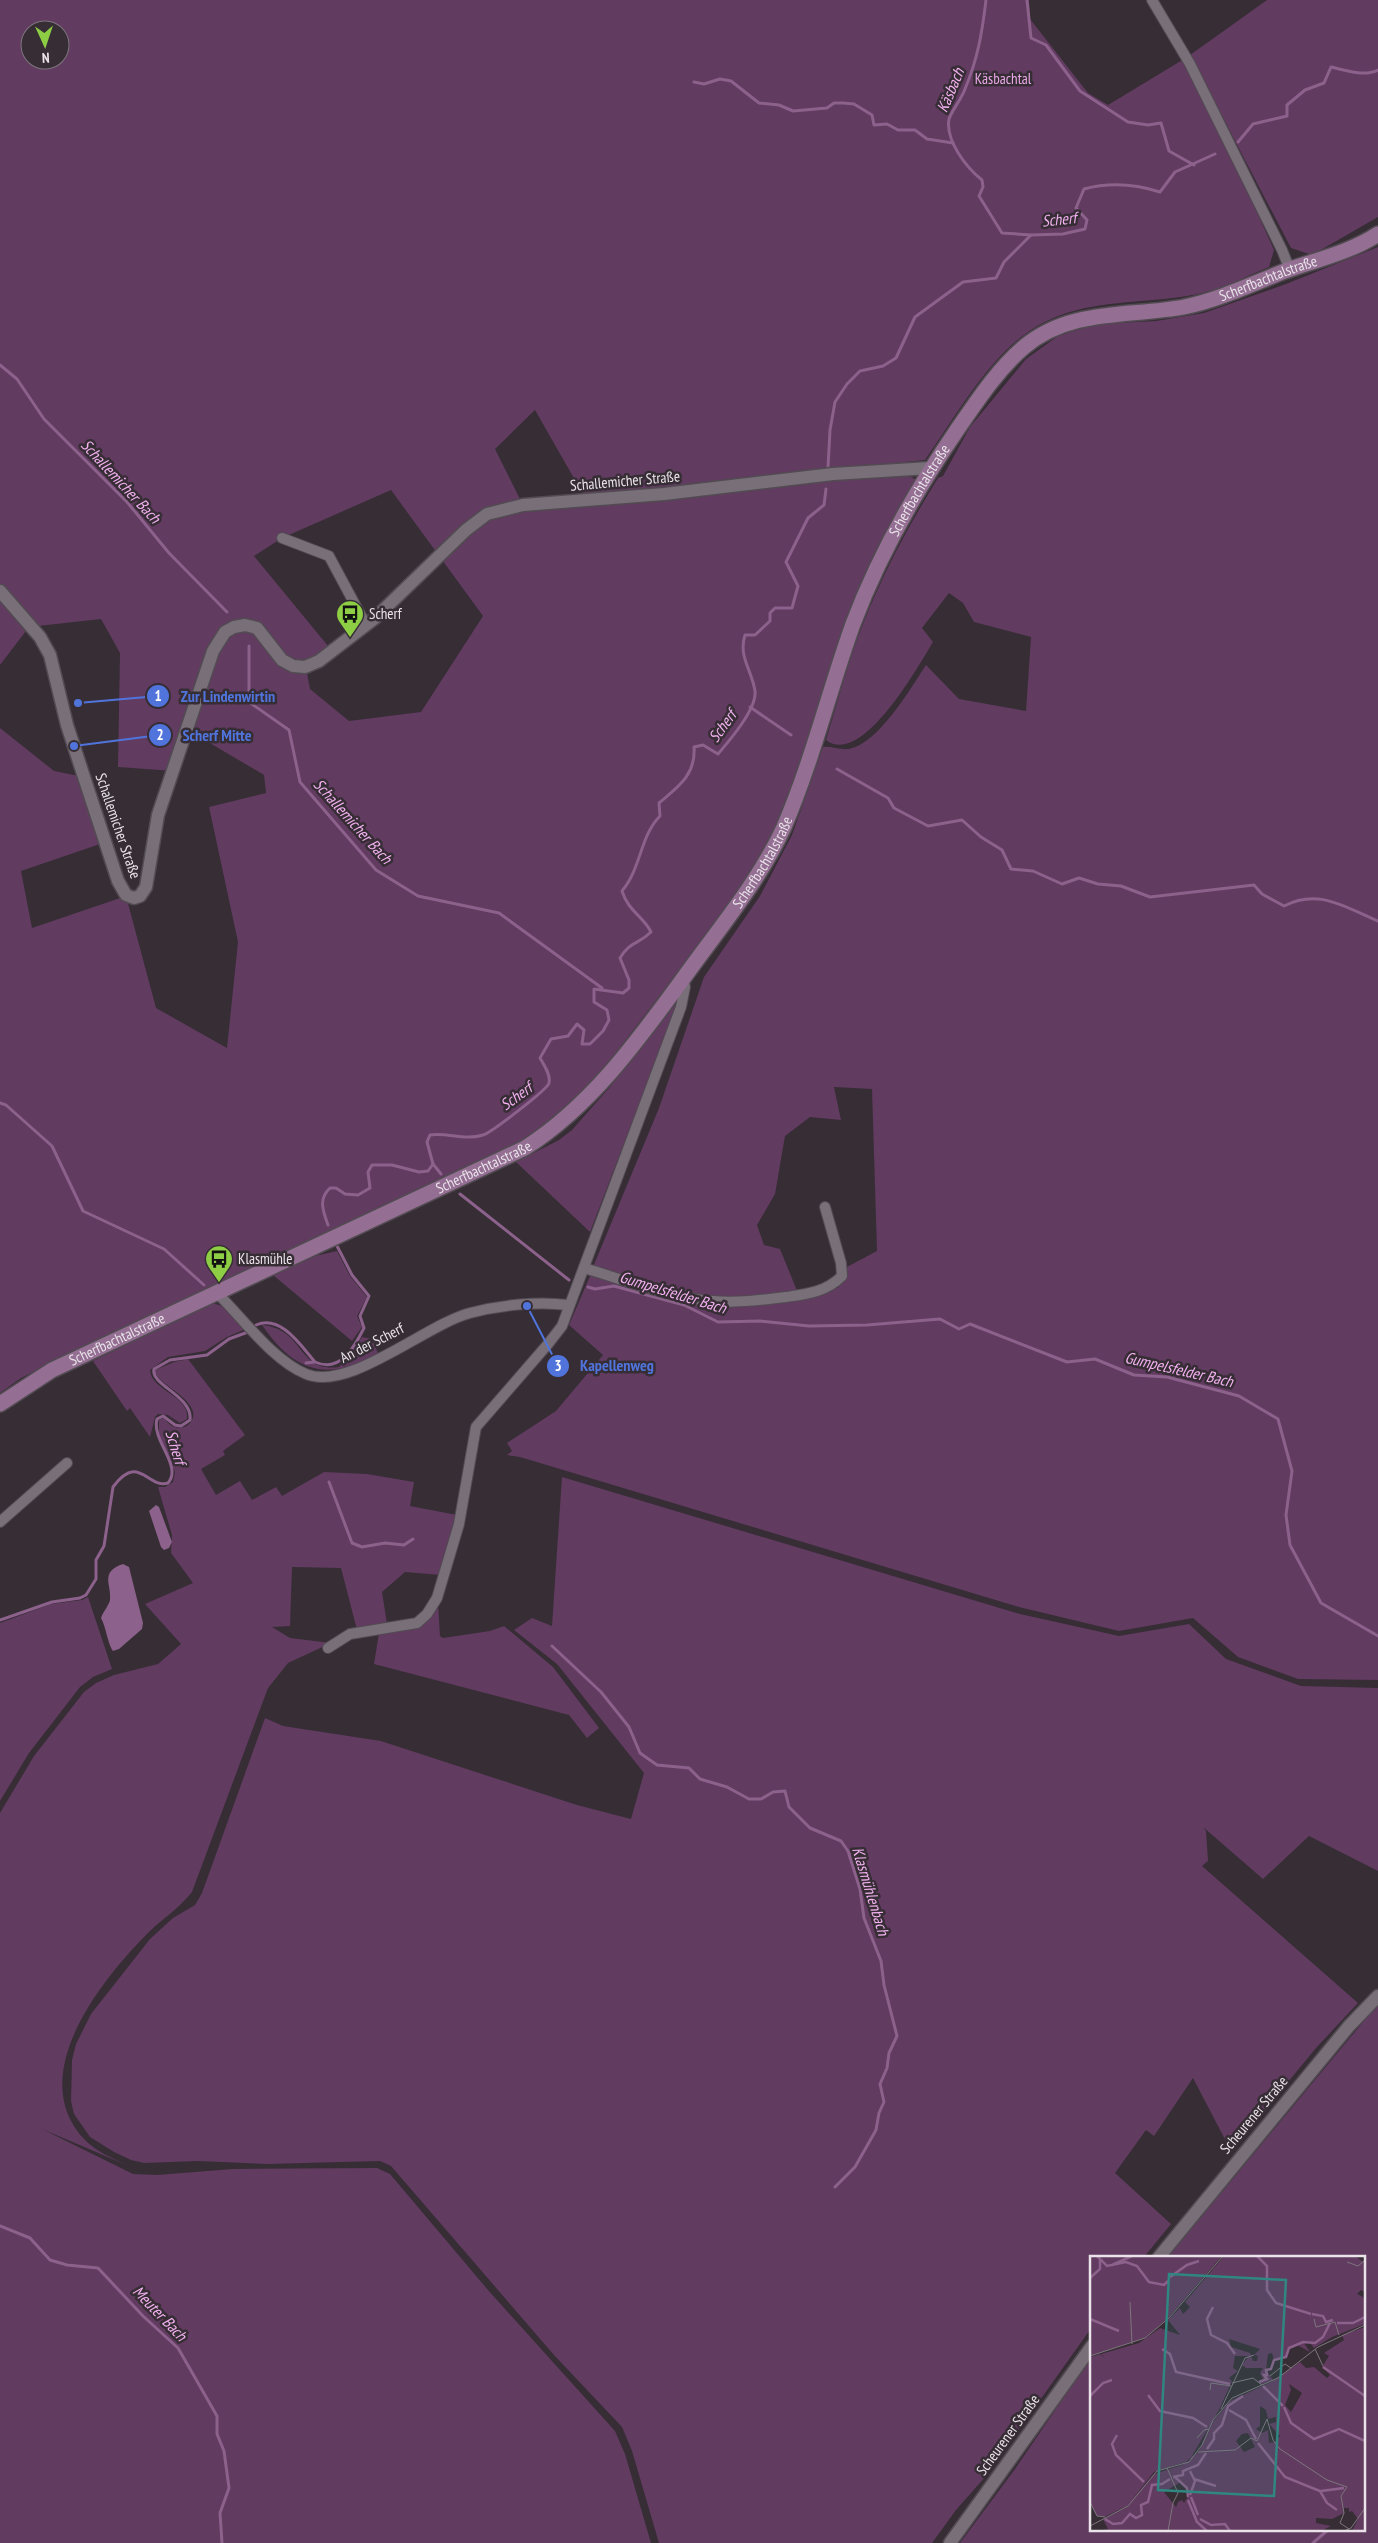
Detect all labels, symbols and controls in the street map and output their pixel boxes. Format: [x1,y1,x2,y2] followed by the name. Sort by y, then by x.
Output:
[20,20,70,70] north arrow
[41,49,50,67] text: N
[932,64,969,115] water label: Käsbach
[975,69,1032,88] park label: Käsbachtal
[1041,207,1081,231] water label: Scherf
[1216,251,1319,305] street label: Scherfbachtalstraße
[77,435,166,528] water label: Schallemicher Bach
[884,441,954,539] street label: Scherfbachtalstraße
[569,466,681,495] street label: Schallemicher Straße
[335,599,365,638] bus stop icon: Scherf
[369,604,403,623] place label: Scherf
[146,680,285,711] callout: Zur Lindenwirtin
[154,686,162,705] text: 1
[181,686,275,706] text: Zur Lindenwirtin
[704,703,743,746] water label: Scherf
[148,720,262,751] callout: Scherf Mitte
[156,725,164,744] text: 2
[182,725,252,745] text: Scherf Mitte
[92,771,145,881] street label: Schallemicher Straße
[310,774,397,868] water label: Schallemicher Bach
[728,813,796,912] street label: Scherfbachtalstraße
[496,1075,539,1114] water label: Scherf
[433,1136,535,1198] street label: Scherfbachtalstraße
[204,1244,234,1283] bus stop icon: Klasmühle
[238,1249,293,1268] place label: Klasmühle
[617,1266,730,1318] water label: Gumpelsfelder Bach
[66,1308,168,1370] street label: Scherfbachtalstraße
[337,1318,408,1367] street label: An der Scherf
[1123,1347,1236,1391] water label: Gumpelsfelder Bach
[546,1350,664,1381] callout: Kapellenweg
[580,1355,654,1375] text: Kapellenweg
[554,1356,562,1375] text: 3
[161,1427,192,1470] water label: Scherf
[848,1844,894,1938] water label: Klasmühlenbach
[1216,2072,1292,2157] street label: Scheurener Straße
[1090,2256,1366,2530] inset map
[129,2281,192,2345] water label: Meuter Bach
[972,2390,1043,2479] street label: Scheurener Straße

